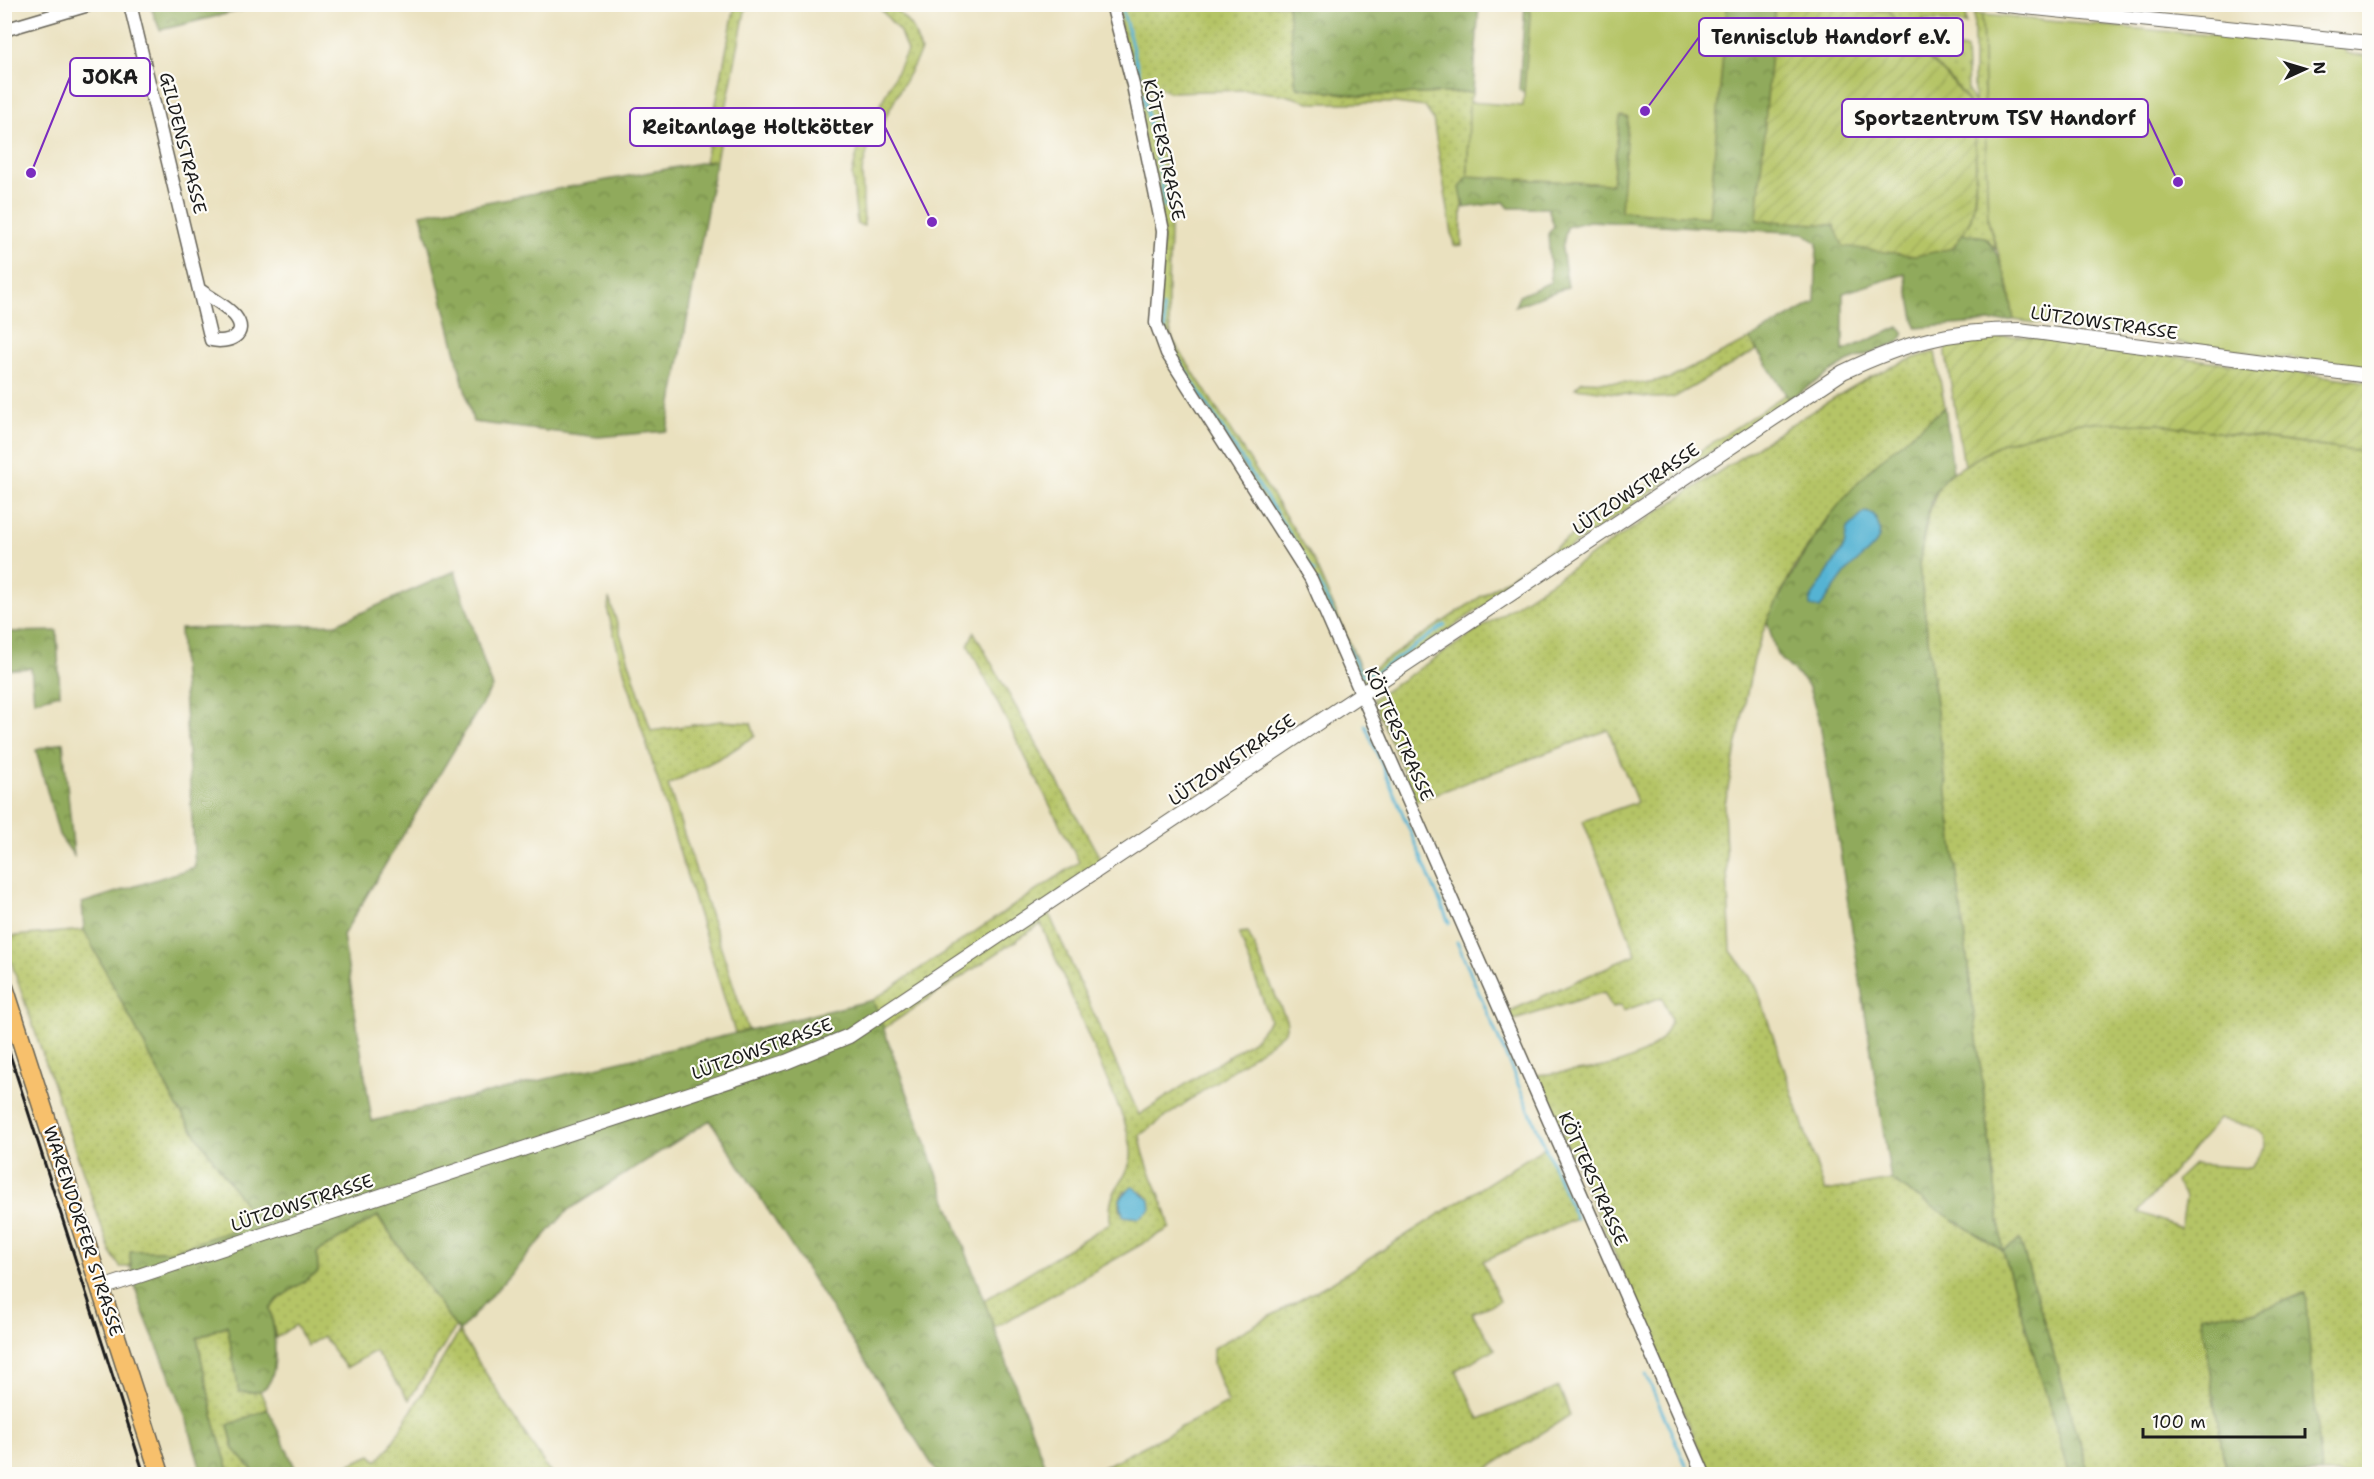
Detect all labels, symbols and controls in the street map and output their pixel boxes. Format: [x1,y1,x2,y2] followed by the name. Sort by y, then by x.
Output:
[1699,18,1963,56] callout: Tennisclub Handorf e.V.
[1711,24,1951,50] text: Tennisclub Handorf e.V.
[2275,39,2335,99] north arrow
[70,58,150,96] callout: JOKA
[2309,61,2330,75] text: N
[82,64,138,90] text: JOKA
[154,70,212,216] street label: GILDENSTRASSE
[1137,77,1191,223] street label: KÖTTERSTRASSE
[1842,99,2148,137] callout: Sportzentrum TSV Handorf
[1854,105,2136,131] text: Sportzentrum TSV Handorf
[630,108,885,146] callout: Reitanlage Holtkötter
[642,114,874,140] text: Reitanlage Holtkötter
[2029,301,2179,345] street label: LÜTZOWSTRASSE
[1568,438,1704,540] street label: LÜTZOWSTRASSE
[1359,663,1439,805] street label: KÖTTERSTRASSE
[1164,709,1300,811] street label: LÜTZOWSTRASSE
[688,1012,836,1086] street label: LÜTZOWSTRASSE
[1553,1108,1633,1250] street label: KÖTTERSTRASSE
[38,1123,128,1339] street label: WARENDORFER STRASSE
[228,1169,376,1237] street label: LÜTZOWSTRASSE
[2143,1401,2305,1439] scale bar
[2152,1410,2206,1434] text: 100 m

